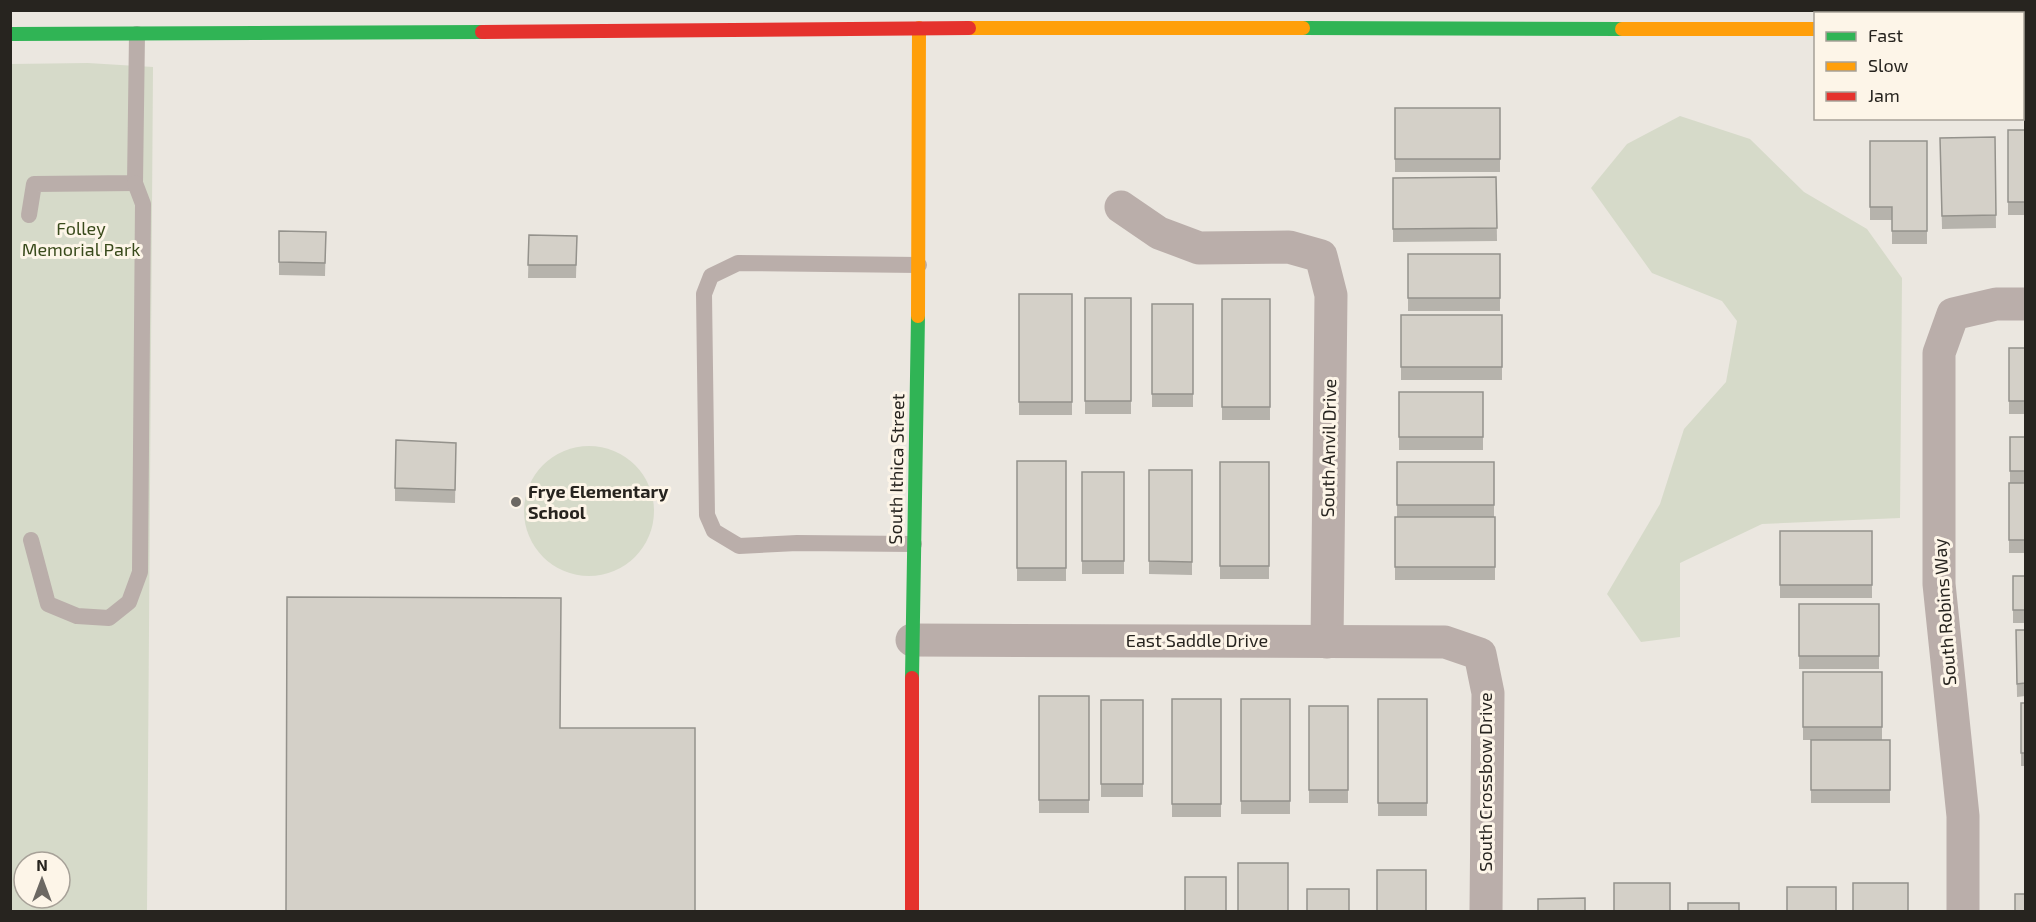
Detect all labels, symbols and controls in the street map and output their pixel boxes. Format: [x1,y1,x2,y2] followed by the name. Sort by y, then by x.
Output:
[1814,12,2024,120] legend
[1868,24,1903,46] text: Fast
[1868,54,1909,76] text: Slow
[1868,84,1900,106] text: Jam
[22,217,140,260] park label: Folley Memorial Park
[1316,378,1340,518] street label: South Anvil Drive
[884,393,908,545] street label: South Ithica Street
[528,480,669,523] place label: Frye Elementary School
[509,495,523,509] marker: Frye Elementary School
[1928,537,1960,686] street label: South Robins Way
[1126,629,1268,651] street label: East Saddle Drive
[1474,692,1496,872] street label: South Crossbow Drive
[12,850,72,910] north arrow
[36,855,48,874] text: N

